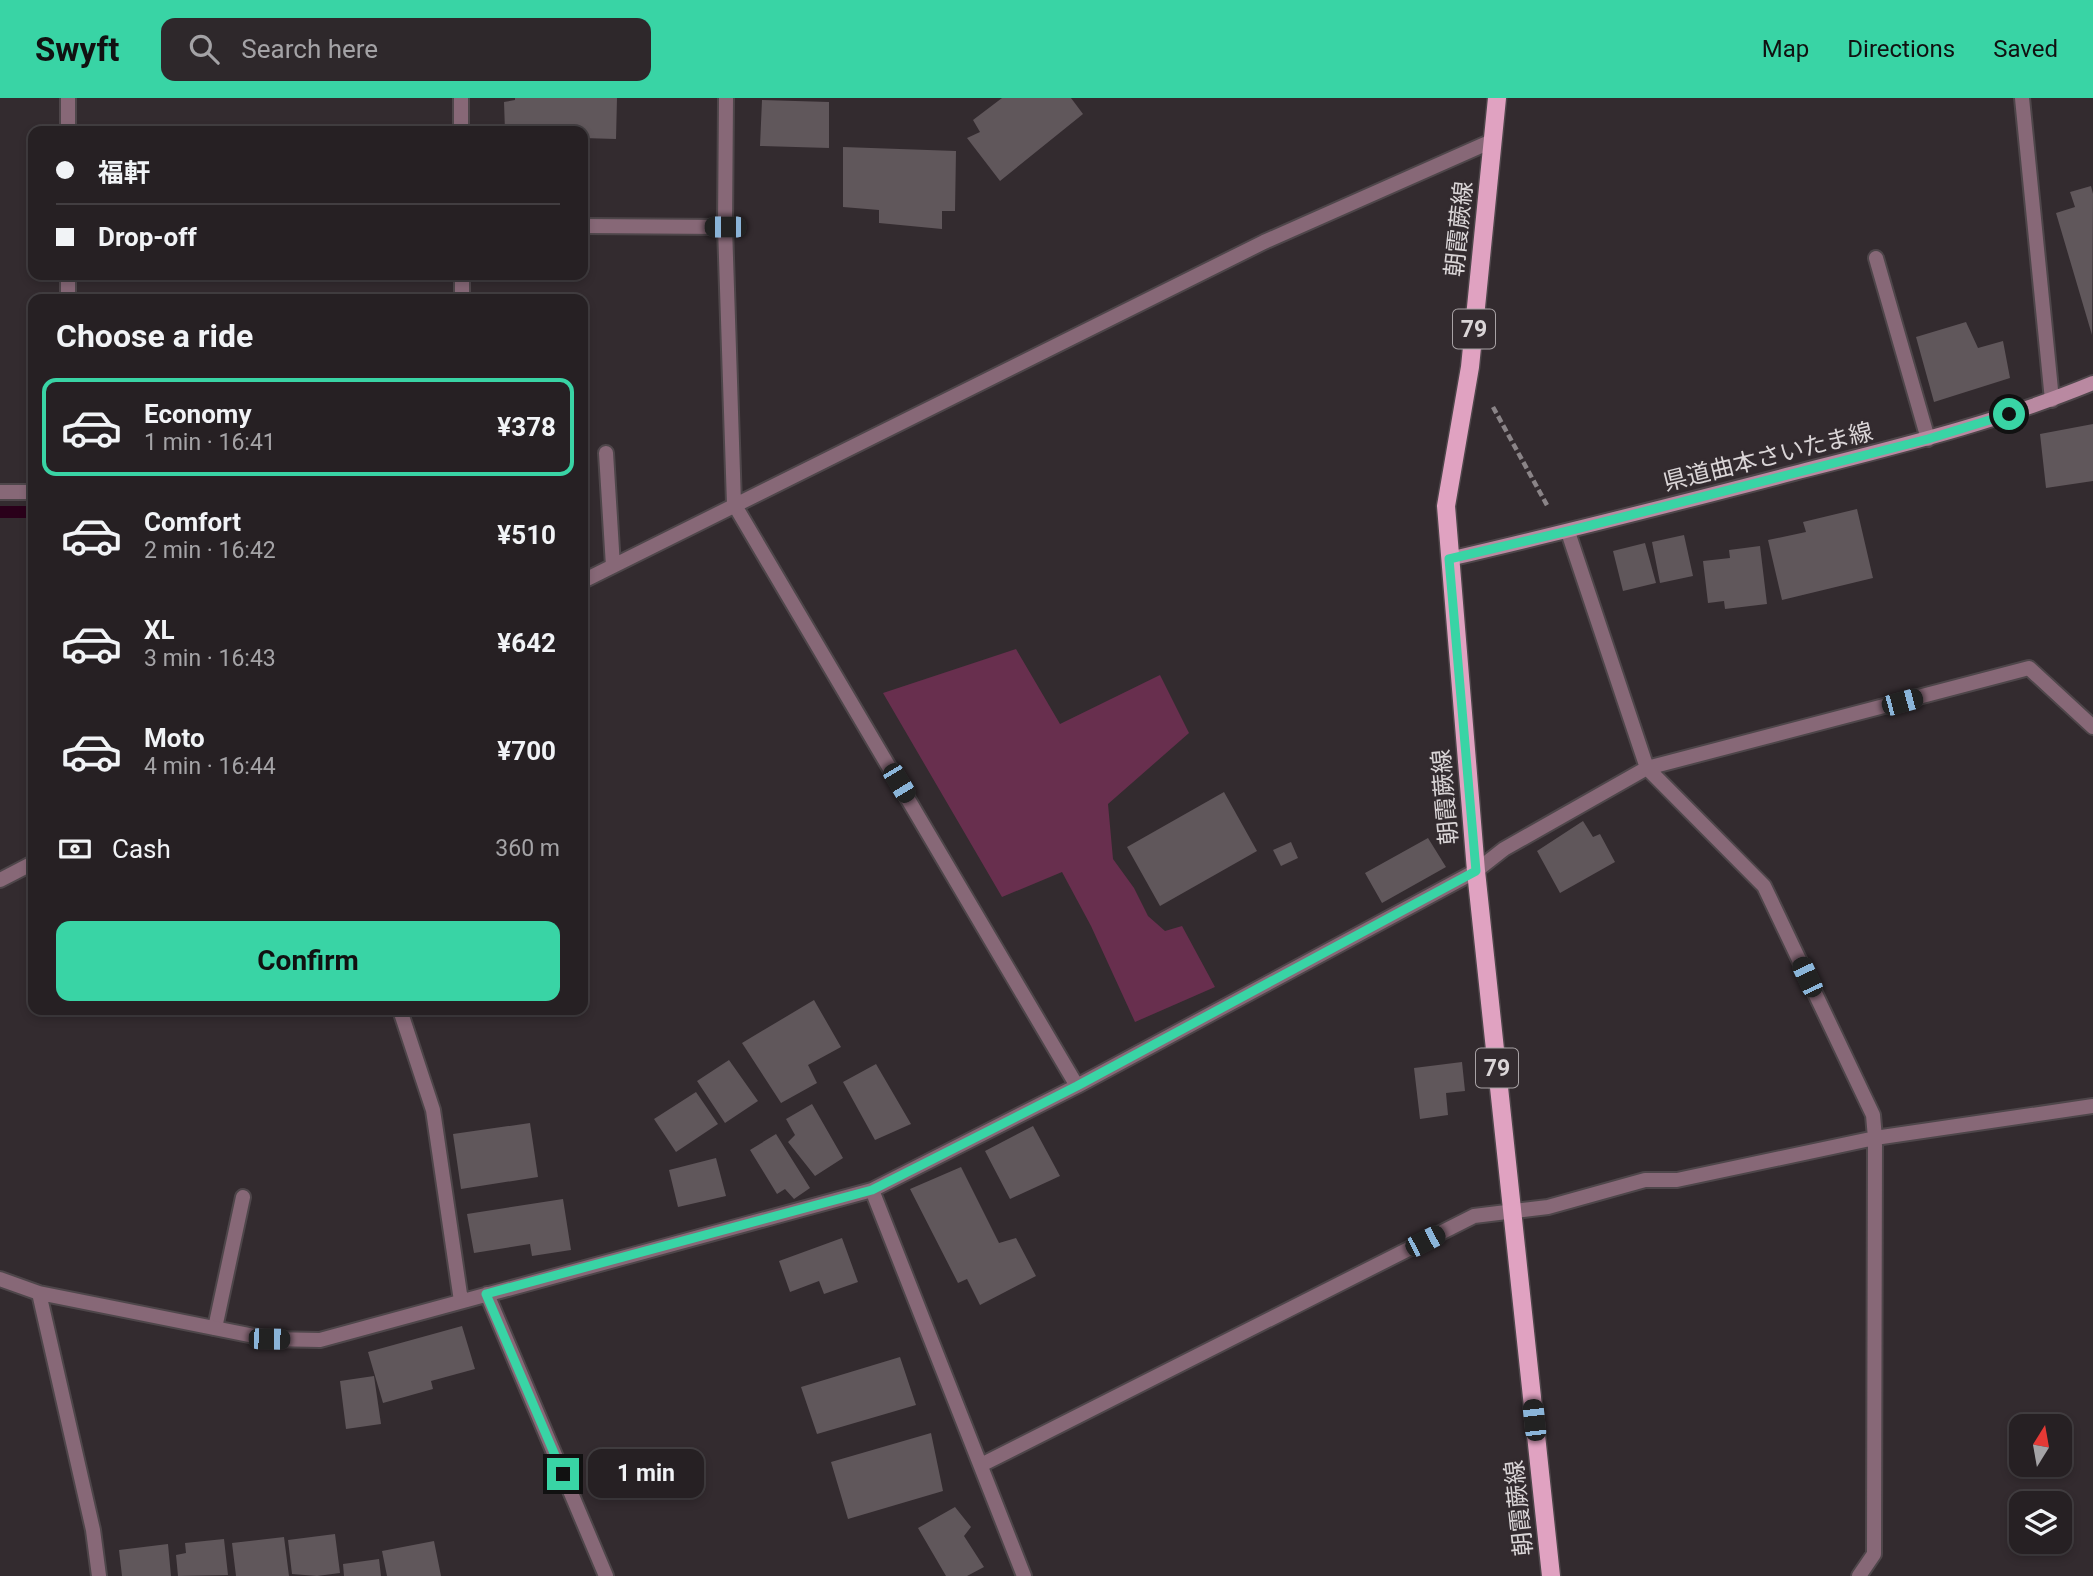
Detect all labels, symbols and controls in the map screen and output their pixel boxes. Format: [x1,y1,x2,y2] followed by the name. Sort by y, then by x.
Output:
[161,18,651,81] search box
[35,30,119,69] text: Swyft
[185,30,223,68] icon: search
[241,34,378,64] text: Search here
[1762,35,1809,63] text: Map
[1847,35,1955,63] text: Directions
[1993,35,2058,63] text: Saved
[98,158,150,188] text: 福軒
[1440,180,1478,278] street label: 朝霞蕨線
[705,217,747,238] car
[98,222,197,252] text: Drop-off
[1453,310,1495,348] road number: 79
[56,317,253,355] text: Choose a ride
[60,396,123,459] icon: car
[1993,398,2025,430] route start
[144,399,251,429] text: Economy
[497,412,556,442] text: ¥378
[1660,417,1876,497] street label: 県道曲本さいたま線
[144,429,276,456] text: 1 min · 16:41
[60,504,123,567] icon: car
[144,507,241,537] text: Comfort
[497,520,556,550] text: ¥510
[144,537,276,564] text: 2 min · 16:42
[60,612,123,675] icon: car
[144,615,175,645] text: XL
[497,628,556,658] text: ¥642
[144,645,276,672] text: 3 min · 16:43
[1879,686,1926,718] car
[60,720,123,783] icon: car
[144,723,205,753] text: Moto
[497,736,556,766] text: ¥700
[1427,748,1463,846] street label: 朝霞蕨線
[144,753,276,780] text: 4 min · 16:44
[880,760,919,806] car
[56,830,94,868] icon: cash
[112,834,171,864] text: Cash
[495,835,560,862] text: 360 m
[56,921,560,1001] button: Confirm
[1789,954,1826,1000] car
[1476,1049,1518,1088] road number: 79
[1402,1222,1449,1260] car
[248,1328,291,1350] car
[1522,1398,1547,1442] car
[2009,1414,2072,1477] north arrow
[2009,1414,2072,1554] map controls
[588,1450,703,1498] callout: 1 min
[547,1458,579,1490] route end
[1500,1459,1538,1557] street label: 朝霞蕨線
[617,1460,675,1487] text: 1 min
[2009,1491,2072,1554] button: layers

